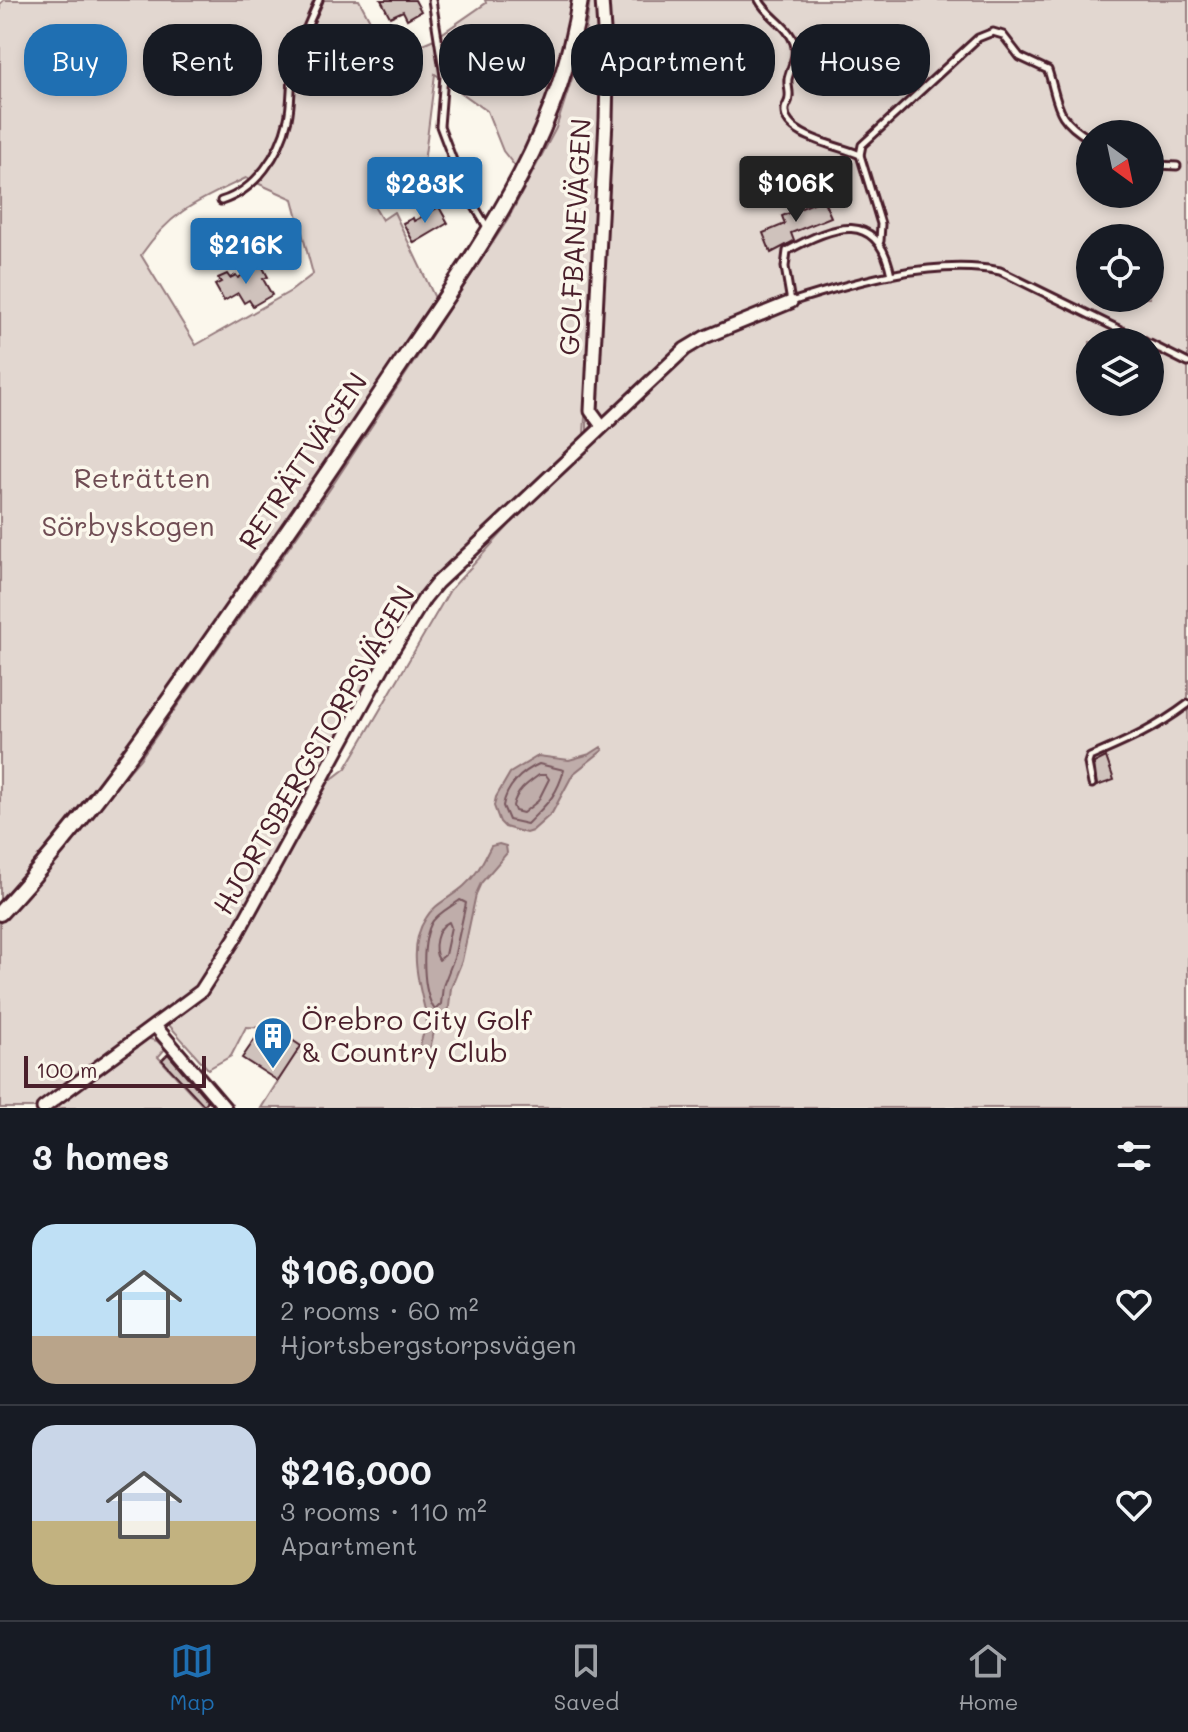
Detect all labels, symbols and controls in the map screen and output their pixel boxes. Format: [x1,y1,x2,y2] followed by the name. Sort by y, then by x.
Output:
[24,24,127,96] chip: Buy
[143,24,262,96] chip: Rent
[278,24,423,96] chip: Filters
[439,24,555,96] chip: New
[571,24,775,96] chip: Apartment
[791,24,930,96] chip: House
[550,117,598,356] street label: GOLFBANEVÄGEN
[1076,120,1164,208] north arrow
[1076,120,1164,416] map controls
[740,156,852,224] pin: $106K
[369,157,481,225] pin: $283K
[757,165,835,199] text: $106K
[385,166,465,200] text: $283K
[190,218,302,286] pin: $216K
[1076,224,1164,312] button: locate
[209,227,283,261] text: $216K
[1076,328,1164,416] button: layers
[230,365,375,556] street label: RETRÄTTVÄGEN
[74,459,210,495] park label: Reträtten
[41,507,215,543] park label: Sörbyskogen
[204,579,422,920] street label: HJORTSBERGSTORPSVÄGEN
[301,1001,533,1069] place label: Örebro City Golf & Country Club
[252,1015,294,1070] building icon: Örebro City Golf & Country Club
[24,1052,206,1088] scale bar
[36,1055,98,1084] text: 100 m
[32,1134,169,1179] text: 3 homes
[1112,1134,1156,1178] icon: filters
[280,1248,435,1293] text: $106,000
[96,1256,192,1352] icon: home
[1112,1282,1156,1326] icon: heart
[280,1293,479,1327] text: 2 rooms · 60 m²
[280,1327,576,1361] text: Hjortsbergstorpsvägen
[280,1449,432,1494] text: $216,000
[96,1457,192,1553] icon: home
[1112,1483,1156,1527] icon: heart
[280,1494,487,1528] text: 3 rooms · 110 m²
[280,1528,417,1562] text: Apartment
[170,1639,214,1716] tab: Map
[554,1639,619,1716] tab: Saved
[958,1639,1018,1716] tab: Home

